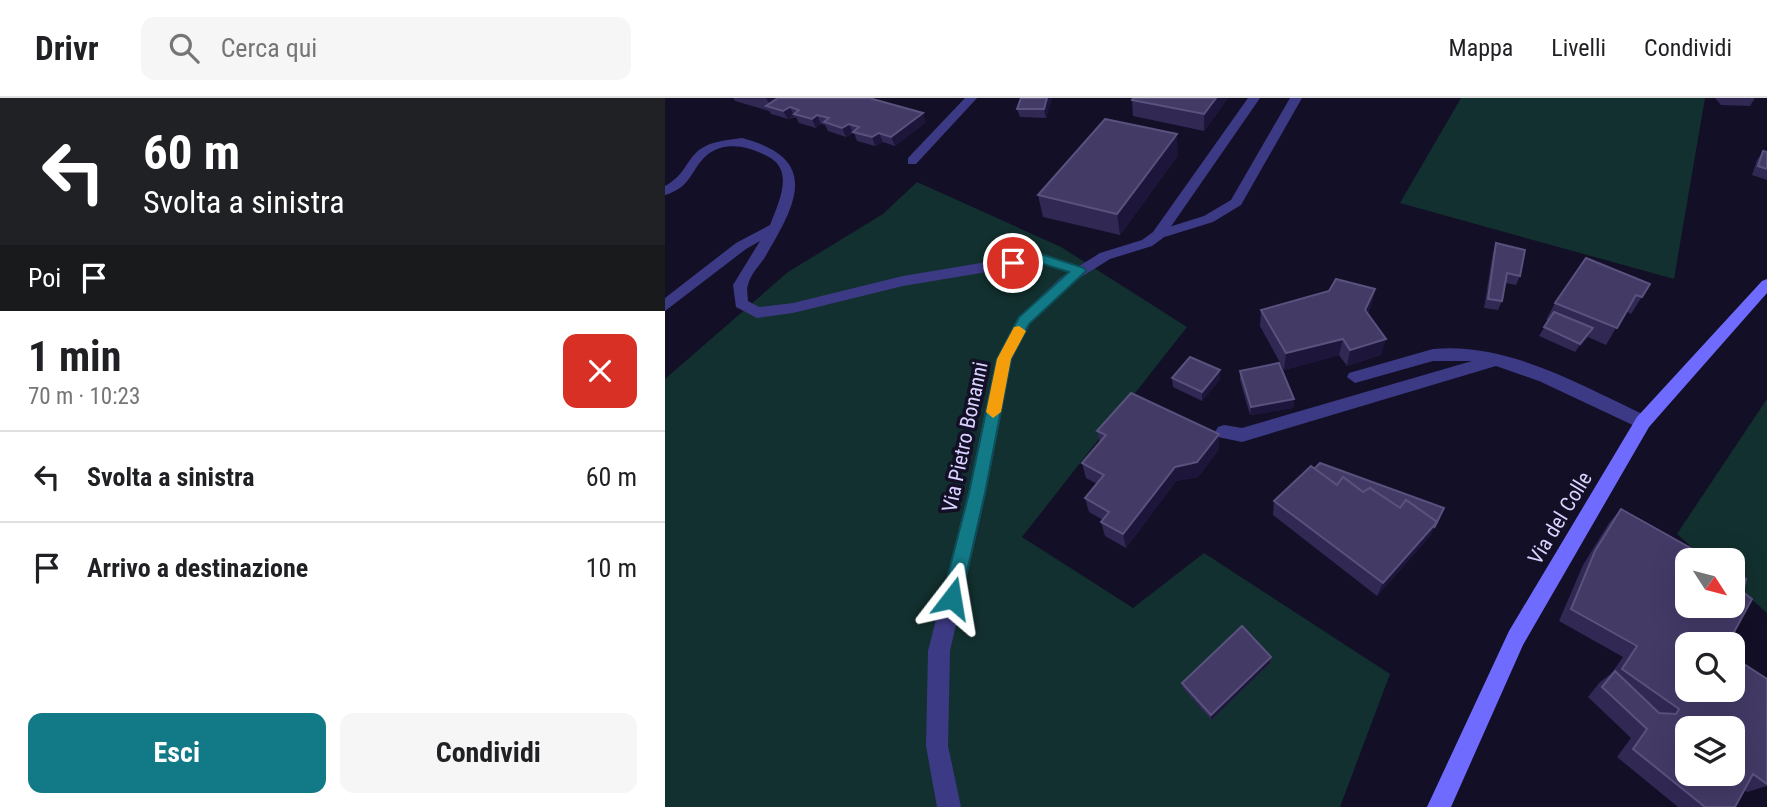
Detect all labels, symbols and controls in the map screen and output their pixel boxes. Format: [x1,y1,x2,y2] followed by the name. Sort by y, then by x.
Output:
[141,17,631,80] search box
[35,29,99,68] text: Drivr
[165,29,203,67] icon: search
[221,33,317,63] text: Cerca qui
[1449,34,1513,62] text: Mappa
[1551,34,1606,62] text: Livelli
[1644,34,1732,62] text: Condividi
[143,124,240,181] text: 60 m
[28,126,119,217] icon: left
[143,183,345,221] text: Svolta a sinistra
[983,233,1043,293] pin
[994,244,1032,282] icon: arrive
[75,259,113,297] icon: arrive
[28,263,61,293] text: Poi
[28,332,121,381] text: 1 min
[563,334,637,408] button: close
[937,360,993,514] street label: Via Pietro Bonanni
[28,383,140,410] text: 70 m · 10:23
[28,458,66,496] icon: left
[87,462,254,492] text: Svolta a sinistra
[586,462,637,492] text: 60 m
[1523,467,1597,568] street label: Via del Colle
[1675,548,1745,618] north arrow
[1675,548,1745,786] map controls
[28,549,66,587] icon: arrive
[87,553,308,583] text: Arrivo a destinazione
[586,553,637,583] text: 10 m
[915,561,989,635] position arrow
[1675,632,1745,702] button: search
[28,713,326,793] button: Esci
[340,713,637,793] button: Condividi
[1675,716,1745,786] button: layers

